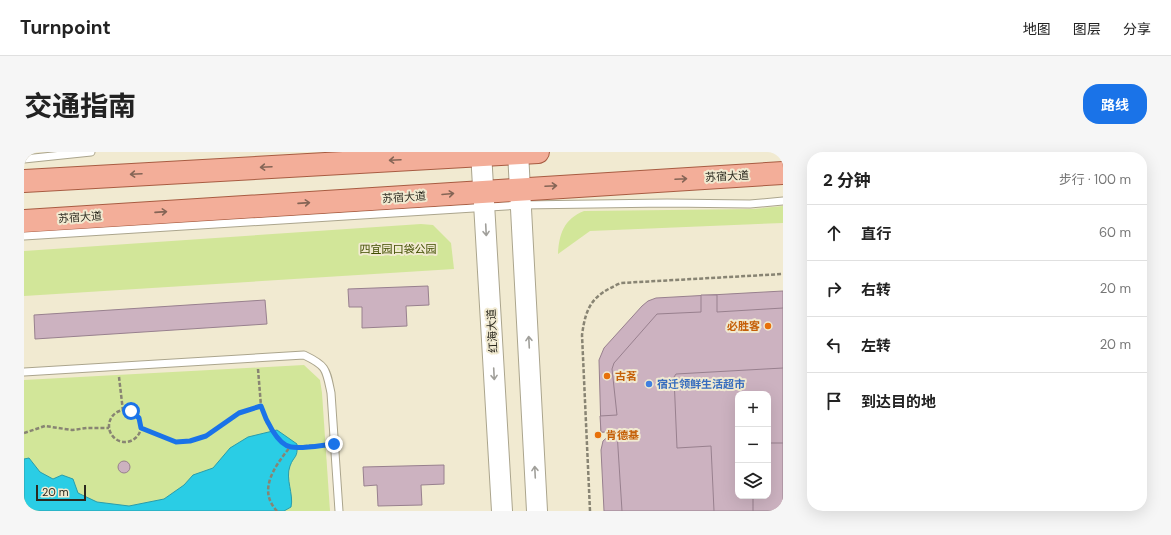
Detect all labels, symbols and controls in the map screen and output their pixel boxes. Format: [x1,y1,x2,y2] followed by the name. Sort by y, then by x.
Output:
[20,15,111,40] text: Turnpoint
[1023,20,1051,38] text: 地图
[1073,20,1101,38] text: 图层
[1123,20,1151,38] text: 分享
[1083,84,1147,124] button: 路线
[24,88,136,125] text: 交通指南
[389,156,402,163] one-way arrow
[260,164,273,171] one-way arrow
[705,168,749,184] street label: 苏宿大道
[823,169,871,191] text: 2 分钟
[130,171,143,178] one-way arrow
[1059,171,1131,188] text: 步行 · 100 m
[674,175,687,182] one-way arrow
[544,183,557,190] one-way arrow
[382,188,426,206] street label: 苏宿大道
[441,190,454,197] one-way arrow
[297,199,310,207] one-way arrow
[58,208,102,226] street label: 苏宿大道
[154,208,167,216] one-way arrow
[823,222,845,244] icon: ahead
[483,223,490,236] one-way arrow
[861,224,891,244] text: 直行
[1099,224,1131,241] text: 60 m
[360,242,437,256] park label: 四宜园口袋公园
[823,278,845,300] icon: right
[861,280,891,300] text: 右转
[1100,280,1131,297] text: 20 m
[484,309,500,353] street label: 红海大道
[727,319,760,333] place label: 必胜客
[763,321,773,331] marker: 必胜客
[823,334,845,356] icon: left
[525,336,532,349] one-way arrow
[861,336,891,356] text: 左转
[1100,336,1131,353] text: 20 m
[491,367,498,380] one-way arrow
[615,369,637,383] place label: 古茗
[602,371,612,381] marker: 古茗
[657,377,745,391] place label: 宿迁领鲜生活超市
[644,379,654,389] marker: 宿迁领鲜生活超市
[823,390,845,412] icon: arrive
[735,391,771,499] map controls
[735,391,771,427] button: +
[861,392,936,412] text: 到达目的地
[122,402,140,420] route start
[735,427,771,463] button: −
[606,428,639,442] place label: 肯德基
[593,430,603,440] marker: 肯德基
[325,435,343,453] route end
[735,463,771,499] button: layers
[532,466,539,479] one-way arrow
[36,483,86,502] scale bar
[42,485,68,499] text: 20 m

